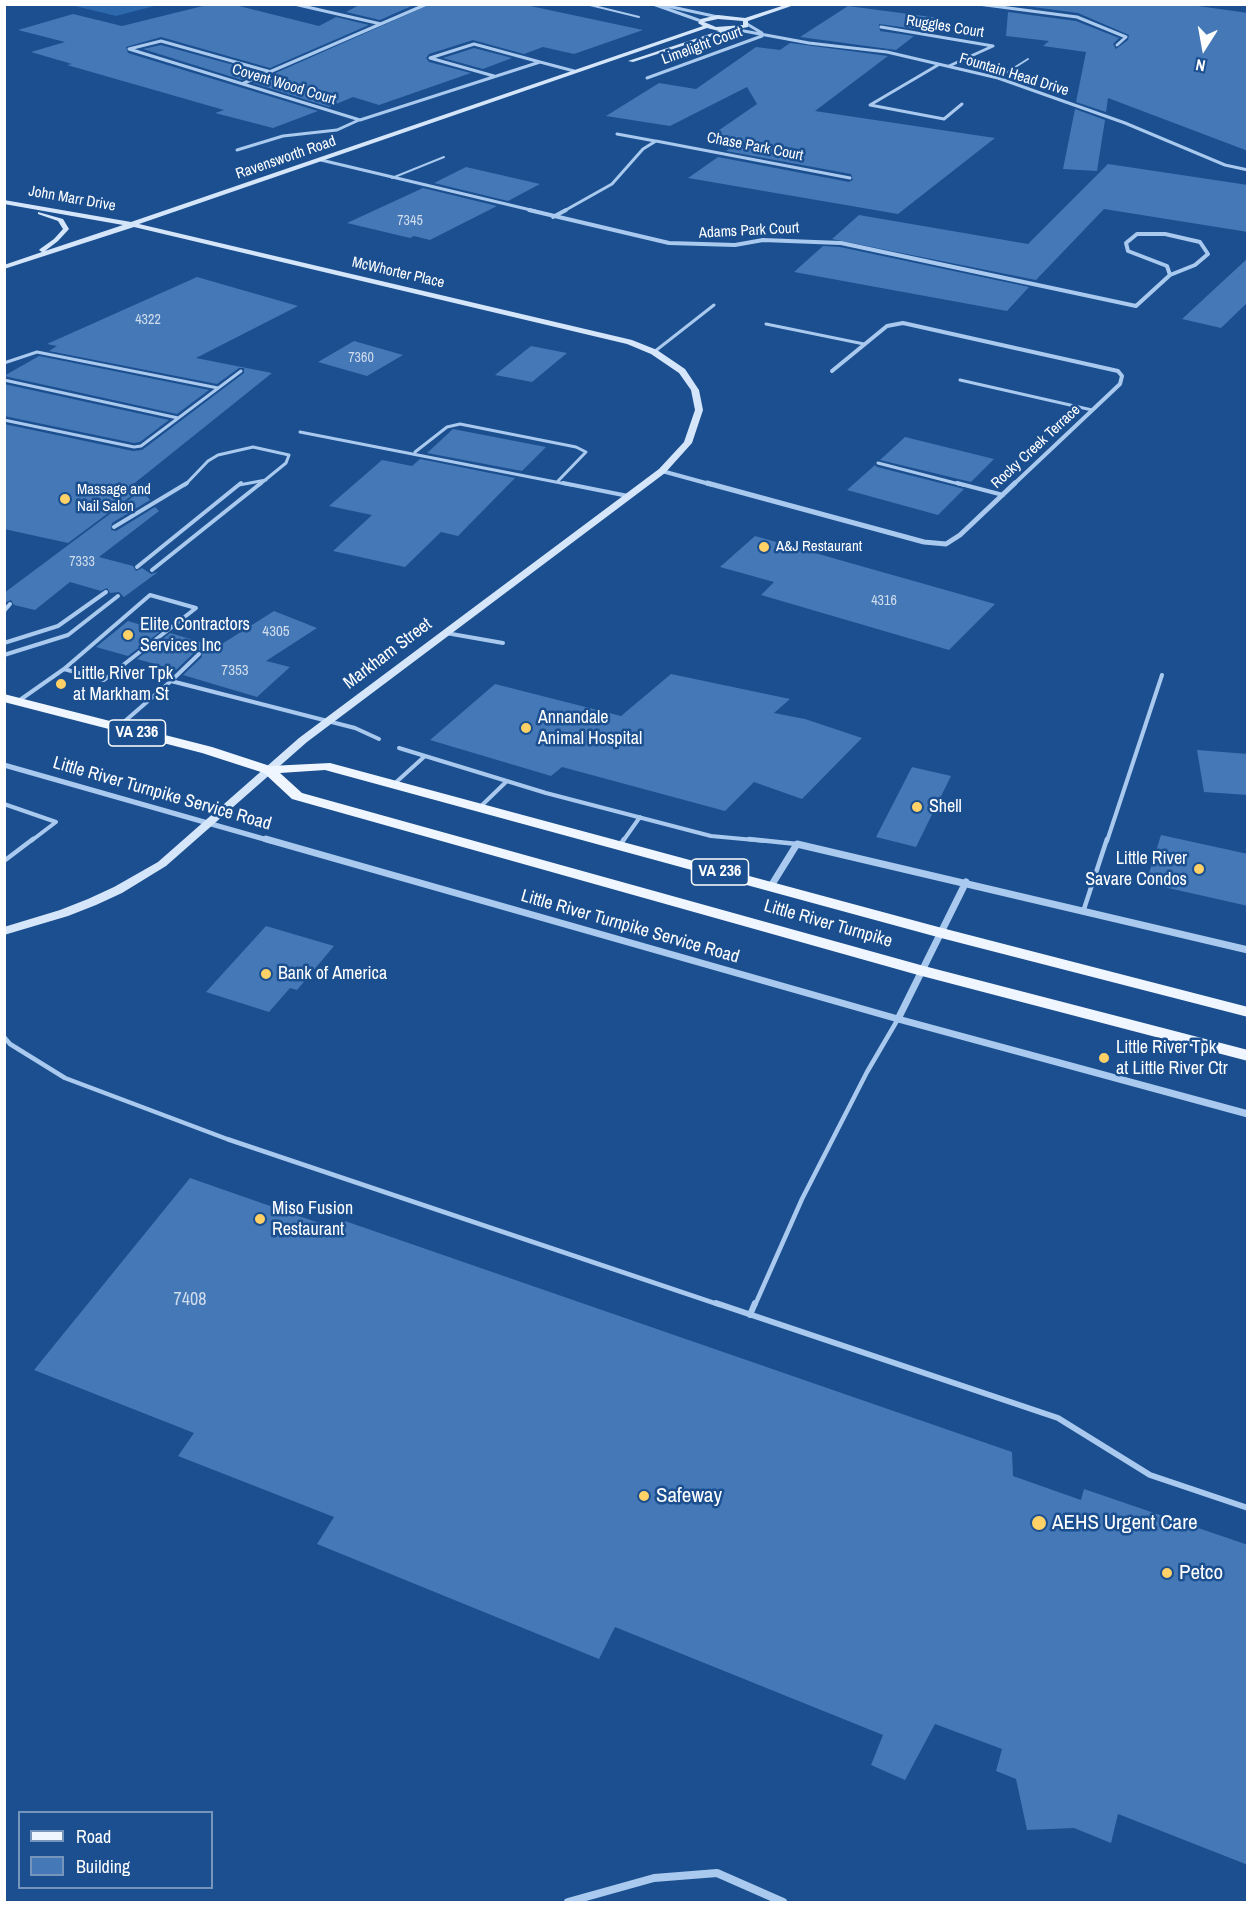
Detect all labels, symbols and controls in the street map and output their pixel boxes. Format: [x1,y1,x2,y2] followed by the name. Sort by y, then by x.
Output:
[905,12,985,42] street label: Ruggles Court
[1174,18,1234,78] north arrow
[659,23,745,69] street label: Limelight Court
[957,50,1071,100] street label: Fountain Head Drive
[1194,54,1207,77] text: N
[230,61,338,109] street label: Covent Wood Court
[705,129,805,165] street label: Chase Park Court
[234,132,338,184] street label: Ravensworth Road
[27,182,117,216] street label: John Marr Drive
[397,213,423,229] house number: 7345
[698,219,800,243] street label: Adams Park Court
[350,254,446,292] street label: McWhorter Place
[135,312,161,328] house number: 4322
[348,350,374,366] house number: 7360
[988,401,1084,493] street label: Rocky Creek Terrace
[77,481,151,516] place label: Massage and Nail Salon
[58,492,72,506] marker: Massage and Nail Salon
[776,538,862,556] place label: A&J Restaurant
[757,540,771,554] marker: A&J Restaurant
[69,554,95,570] house number: 7333
[871,593,897,609] house number: 4316
[140,614,250,656] place label: Elite Contractors Services Inc
[340,614,436,694] street label: Markham Street
[262,623,290,641] house number: 4305
[121,628,135,642] marker: Elite Contractors Services Inc
[221,662,249,680] house number: 7353
[73,663,173,706] place label: Little River Tpk at Markham St
[54,677,68,691] marker: Little River Tpk at Markham St
[538,707,642,750] place label: Annandale Animal Hospital
[108,720,166,746] road number: VA 236
[519,721,533,735] marker: Annandale Animal Hospital
[50,752,274,836] street label: Little River Turnpike Service Road
[929,796,962,818] place label: Shell
[910,800,924,814] marker: Shell
[1085,848,1187,890] place label: Little River Savare Condos
[692,859,748,885] road number: VA 236
[1192,862,1206,876] marker: Little River Savare Condos
[518,885,742,969] street label: Little River Turnpike Service Road
[761,895,895,953] street label: Little River Turnpike
[278,963,387,985] place label: Bank of America
[259,967,273,981] marker: Bank of America
[1116,1037,1228,1080] place label: Little River Tpk at Little River Ctr
[1097,1051,1111,1065] marker: Little River Tpk at Little River Ctr
[272,1198,353,1240] place label: Miso Fusion Restaurant
[253,1212,267,1226] marker: Miso Fusion Restaurant
[174,1289,206,1311] house number: 7408
[656,1483,722,1509] place label: Safeway
[637,1489,651,1503] marker: Safeway
[1052,1510,1197,1536] place label: AEHS Urgent Care
[1030,1514,1048,1532] marker: AEHS Urgent Care
[1179,1560,1223,1586] place label: Petco
[1160,1566,1174,1580] marker: Petco
[18,1811,213,1889] legend
[76,1824,111,1849] text: Road
[76,1854,130,1879] text: Building

